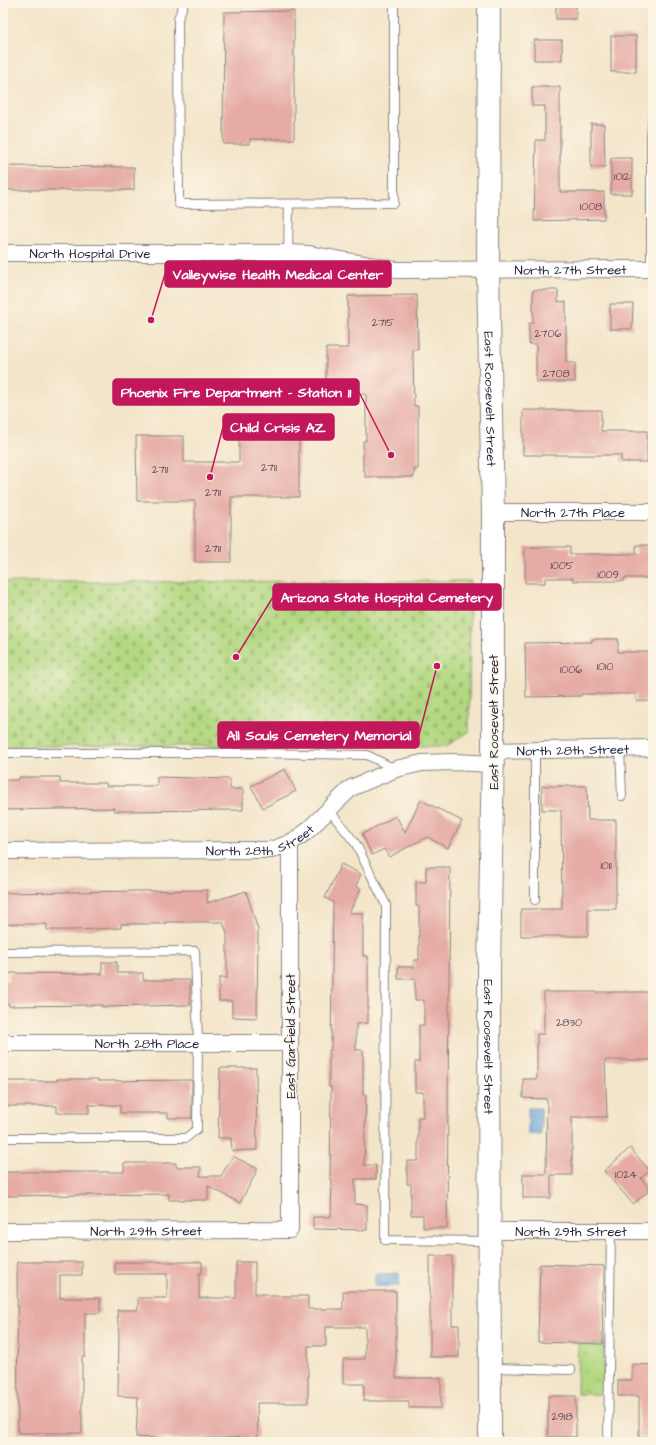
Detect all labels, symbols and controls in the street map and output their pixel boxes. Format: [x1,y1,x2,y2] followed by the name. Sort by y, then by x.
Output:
[614,169,631,184] house number: 1012
[580,199,602,214] house number: 1008
[29,245,151,263] street label: North Hospital Drive
[165,261,391,287] callout: Valleywise Health Medical Center
[514,261,627,280] street label: North 27th Street
[172,265,384,285] text: Valleywise Health Medical Center
[372,315,394,330] house number: 2715
[535,326,562,341] house number: 2706
[479,331,500,468] street label: East Roosevelt Street
[542,366,570,381] house number: 2708
[113,379,359,405] callout: Phoenix Fire Department - Station 11
[121,383,352,403] text: Phoenix Fire Department - Station 11
[223,414,334,440] callout: Child Crisis AZ
[230,418,326,438] text: Child Crisis AZ
[261,460,278,475] house number: 2711
[152,462,169,477] house number: 2711
[205,485,222,500] house number: 2711
[521,504,625,522] street label: North 27th Place
[205,541,222,556] house number: 2711
[550,558,574,573] house number: 1005
[597,567,619,582] house number: 1009
[273,584,501,610] callout: Arizona State Hospital Cemetery
[281,588,494,608] text: Arizona State Hospital Cemetery
[485,654,503,790] street label: East Roosevelt Street
[597,659,613,674] house number: 1010
[560,662,582,677] house number: 1006
[218,722,419,748] callout: All Souls Cemetery Memorial
[226,726,412,746] text: All Souls Cemetery Memorial
[517,740,630,761] street label: North 28th Street
[206,820,319,860] street label: North 28th Street
[600,858,612,873] house number: 1011
[282,973,300,1098] street label: East Garfield Street
[479,979,497,1115] street label: East Roosevelt Street
[556,1015,582,1030] house number: 2830
[95,1035,199,1053] street label: North 28th Place
[615,1167,638,1182] house number: 1024
[90,1222,203,1241] street label: North 29th Street
[515,1223,628,1241] street label: North 29th Street
[551,1409,573,1424] house number: 2918

